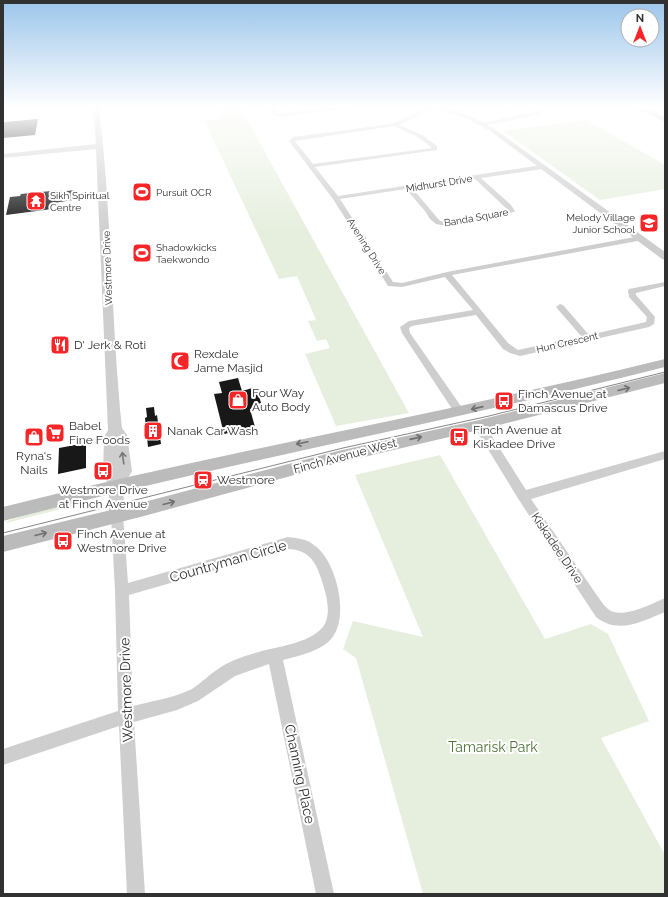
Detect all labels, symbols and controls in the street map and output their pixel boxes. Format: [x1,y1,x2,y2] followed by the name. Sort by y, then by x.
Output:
[620,8,660,48] north arrow
[636,12,644,25] text: N
[405,173,473,194] street label: Midhurst Drive
[131,181,153,203] sports icon: Pursuit OCR
[156,187,212,198] place label: Pursuit OCR
[25,190,47,212] temple icon: Sikh Spiritual Centre
[50,190,110,213] place label: Sikh Spiritual Centre
[443,206,509,229] street label: Banda Square
[566,212,635,235] place label: Melody Village Junior School
[638,212,660,234] school or university icon: Melody Village Junior School
[345,216,388,276] street label: Avening Drive
[101,230,114,305] street label: Westmore Drive
[131,242,153,264] sports icon: Shadowkicks Taekwondo
[156,242,217,265] place label: Shadowkicks Taekwondo
[535,330,600,355] street label: Hun Crescent
[49,334,71,356] restaurant icon: D' Jerk & Roti
[74,338,146,352] place label: D' Jerk & Roti
[194,347,263,375] place label: Rexdale Jame Masjid
[169,350,191,372] mosque icon: Rexdale Jame Masjid
[617,384,630,392] one-way arrow
[252,386,311,414] place label: Four Way Auto Body
[518,387,608,415] place label: Finch Avenue at Damascus Drive
[227,389,249,411] shop icon: Four Way Auto Body
[493,390,515,412] bus stop icon: Finch Avenue at Damascus Drive
[471,404,484,412] one-way arrow
[69,419,130,447] place label: Babel Fine Foods
[142,420,164,442] building icon: Nanak Car Wash
[44,422,66,444] supermarket icon: Babel Fine Foods
[473,423,562,451] place label: Finch Avenue at Kiskadee Drive
[167,424,258,438] place label: Nanak Car Wash
[23,426,45,448] shop icon: Ryna's Nails
[448,426,470,448] bus stop icon: Finch Avenue at Kiskadee Drive
[409,434,422,441] one-way arrow
[292,435,398,477] street label: Finch Avenue West
[296,440,309,448] one-way arrow
[16,449,52,477] place label: Ryna's Nails
[119,452,127,465] one-way arrow
[92,460,114,482] bus stop icon: Westmore Drive at Finch Avenue
[192,469,214,491] station icon: Westmore
[217,473,275,487] place label: Westmore
[58,483,148,511] place label: Westmore Drive at Finch Avenue
[162,499,175,506] one-way arrow
[528,510,586,586] street label: Kiskadee Drive
[77,527,167,555] place label: Finch Avenue at Westmore Drive
[34,530,47,538] one-way arrow
[52,530,74,552] bus stop icon: Finch Avenue at Westmore Drive
[168,537,288,585] street label: Countryman Circle
[116,638,136,742] street label: Westmore Drive
[282,723,318,825] street label: Channing Place
[448,739,538,755] park label: Tamarisk Park

